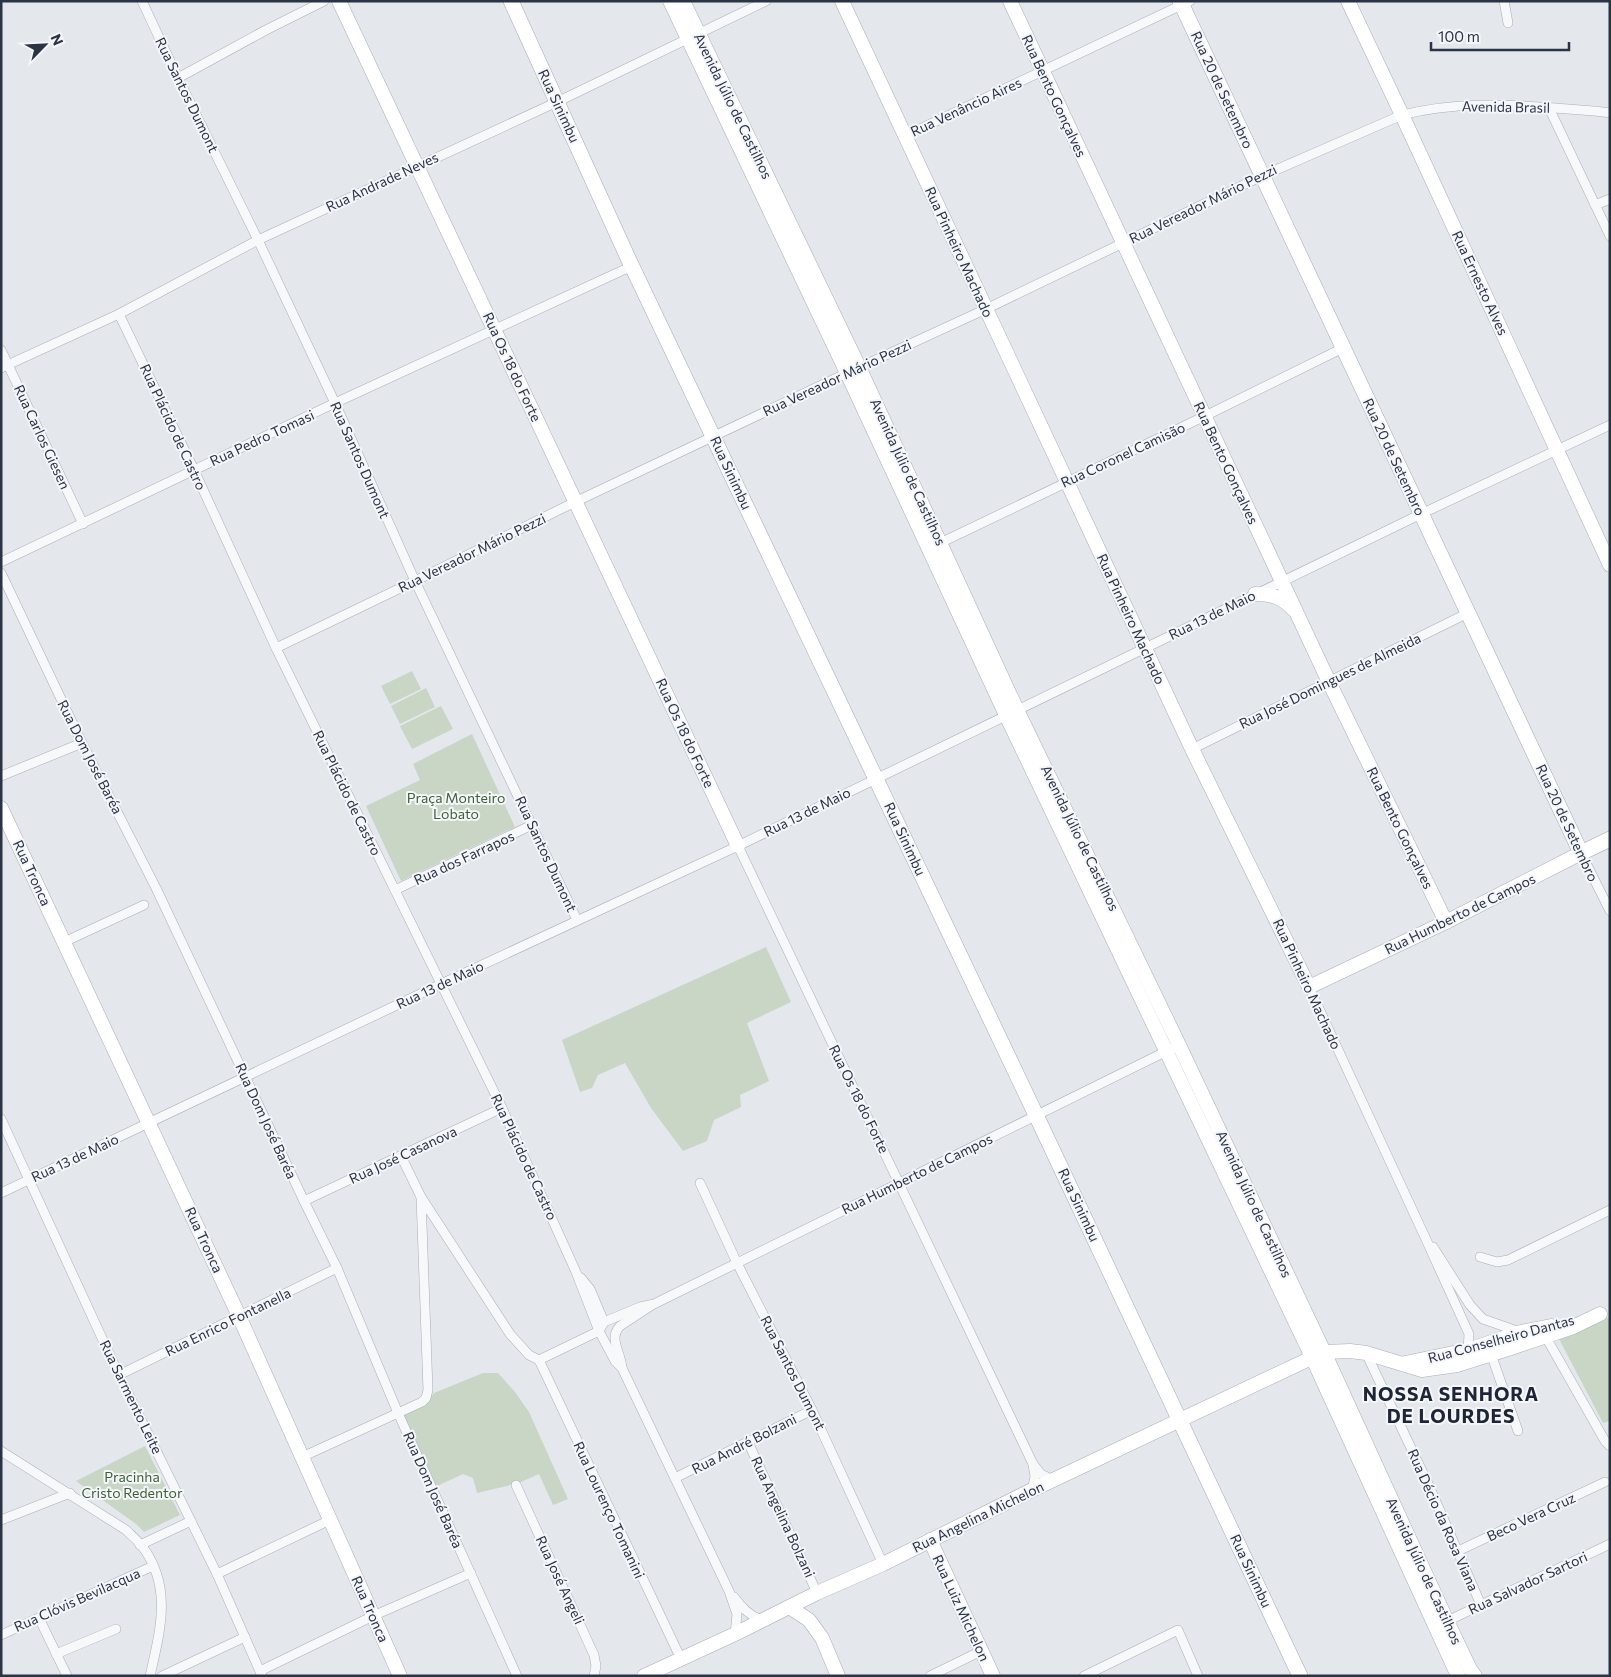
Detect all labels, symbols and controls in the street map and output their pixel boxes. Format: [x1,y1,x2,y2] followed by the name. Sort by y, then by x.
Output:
[20,20,70,70] north arrow
[1431,20,1568,52] scale bar
[1438,27,1480,45] text: 100 m
[1188,28,1257,151] street label: Rua 20 de Setembro
[691,30,776,181] street label: Avenida Júlio de Castilhos
[47,31,67,48] text: N
[1019,32,1090,160] street label: Rua Bento Gonçalves
[152,34,223,155] street label: Rua Santos Dumont
[535,66,584,145] street label: Rua Sinimbu
[908,73,1024,140] street label: Rua Venâncio Aires
[1462,97,1550,116] street label: Avenida Brasil
[323,148,441,215] street label: Rua Andrade Neves
[1126,160,1279,247] street label: Rua Vereador Mário Pezzi
[922,184,997,320] street label: Rua Pinheiro Machado
[1449,228,1512,338] street label: Rua Ernesto Alves
[480,309,545,424] street label: Rua Os 18 do Forte
[760,336,914,420] street label: Rua Vereador Mário Pezzi
[137,361,210,493] street label: Rua Plácido de Castro
[11,382,74,492] street label: Rua Carlos Giesen
[1360,395,1429,518] street label: Rua 20 de Setembro
[867,396,950,548] street label: Avenida Júlio de Castilhos
[327,399,394,521] street label: Rua Santos Dumont
[1191,399,1262,527] street label: Rua Bento Gonçalves
[207,406,317,469] street label: Rua Pedro Tomasi
[1058,418,1188,491] street label: Rua Coronel Camisão
[707,433,756,512] street label: Rua Sinimbu
[395,509,548,596] street label: Rua Vereador Mário Pezzi
[1094,551,1169,687] street label: Rua Pinheiro Machado
[1166,586,1258,643] street label: Rua 13 de Maio
[1236,629,1423,732] street label: Rua José Domingues de Almeida
[653,675,718,790] street label: Rua Os 18 do Forte
[54,697,127,817] street label: Rua Dom José Baréa
[310,727,385,858] street label: Rua Plácido de Castro
[1533,761,1602,884] street label: Rua 20 de Setembro
[1038,762,1123,913] street label: Avenida Júlio de Castilhos
[1364,764,1437,891] street label: Rua Bento Gonçalves
[761,783,853,840] street label: Rua 13 de Maio
[407,789,505,822] park label: Praça Monteiro Lobato
[512,793,581,915] street label: Rua Santos Dumont
[881,799,930,878] street label: Rua Sinimbu
[411,827,517,888] street label: Rua dos Farrapos
[10,837,55,909] street label: Rua Tronca
[1382,870,1538,958] street label: Rua Humberto de Campos
[1270,916,1345,1052] street label: Rua Pinheiro Machado
[393,957,486,1012] street label: Rua 13 de Maio
[826,1042,893,1156] street label: Rua Os 18 do Forte
[232,1060,301,1181] street label: Rua Dom José Baréa
[488,1091,561,1223] street label: Rua Plácido de Castro
[346,1122,459,1187] street label: Rua José Casanova
[1213,1128,1296,1280] street label: Avenida Júlio de Castilhos
[28,1130,121,1185] street label: Rua 13 de Maio
[839,1130,995,1218] street label: Rua Humberto de Campos
[1055,1165,1104,1244] street label: Rua Sinimbu
[182,1204,227,1276] street label: Rua Tronca
[162,1284,293,1359] street label: Rua Enrico Fontanella
[1426,1311,1576,1366] street label: Rua Conselheiro Dantas
[757,1313,830,1433] street label: Rua Santos Dumont
[97,1337,166,1456] street label: Rua Sarmento Leite
[1363,1382,1539,1427] district label: NOSSA SENHORA DE LOURDES
[689,1410,799,1477] street label: Rua André Bolzani
[400,1429,467,1551] street label: Rua Dom José Baréa
[570,1439,649,1581] street label: Rua Lourenço Tomanini
[1404,1446,1483,1594] street label: Rua Décio da Rosa Viana
[748,1454,819,1580] street label: Rua Angelina Bolzani
[81,1468,183,1501] park label: Pracinha Cristo Redentor
[909,1477,1046,1556] street label: Rua Angelina Michelon
[1484,1489,1578,1544] street label: Beco Vera Cruz
[1383,1495,1466,1647] street label: Avenida Júlio de Castilhos
[1227,1531,1276,1610] street label: Rua Sinimbu
[533,1533,588,1627] street label: Rua José Angeli
[1465,1547,1590,1618] street label: Rua Salvador Sartori
[929,1552,994,1664] street label: Rua Luiz Michelon
[11,1564,143,1635] street label: Rua Clóvis Bevilacqua
[348,1573,393,1645] street label: Rua Tronca

